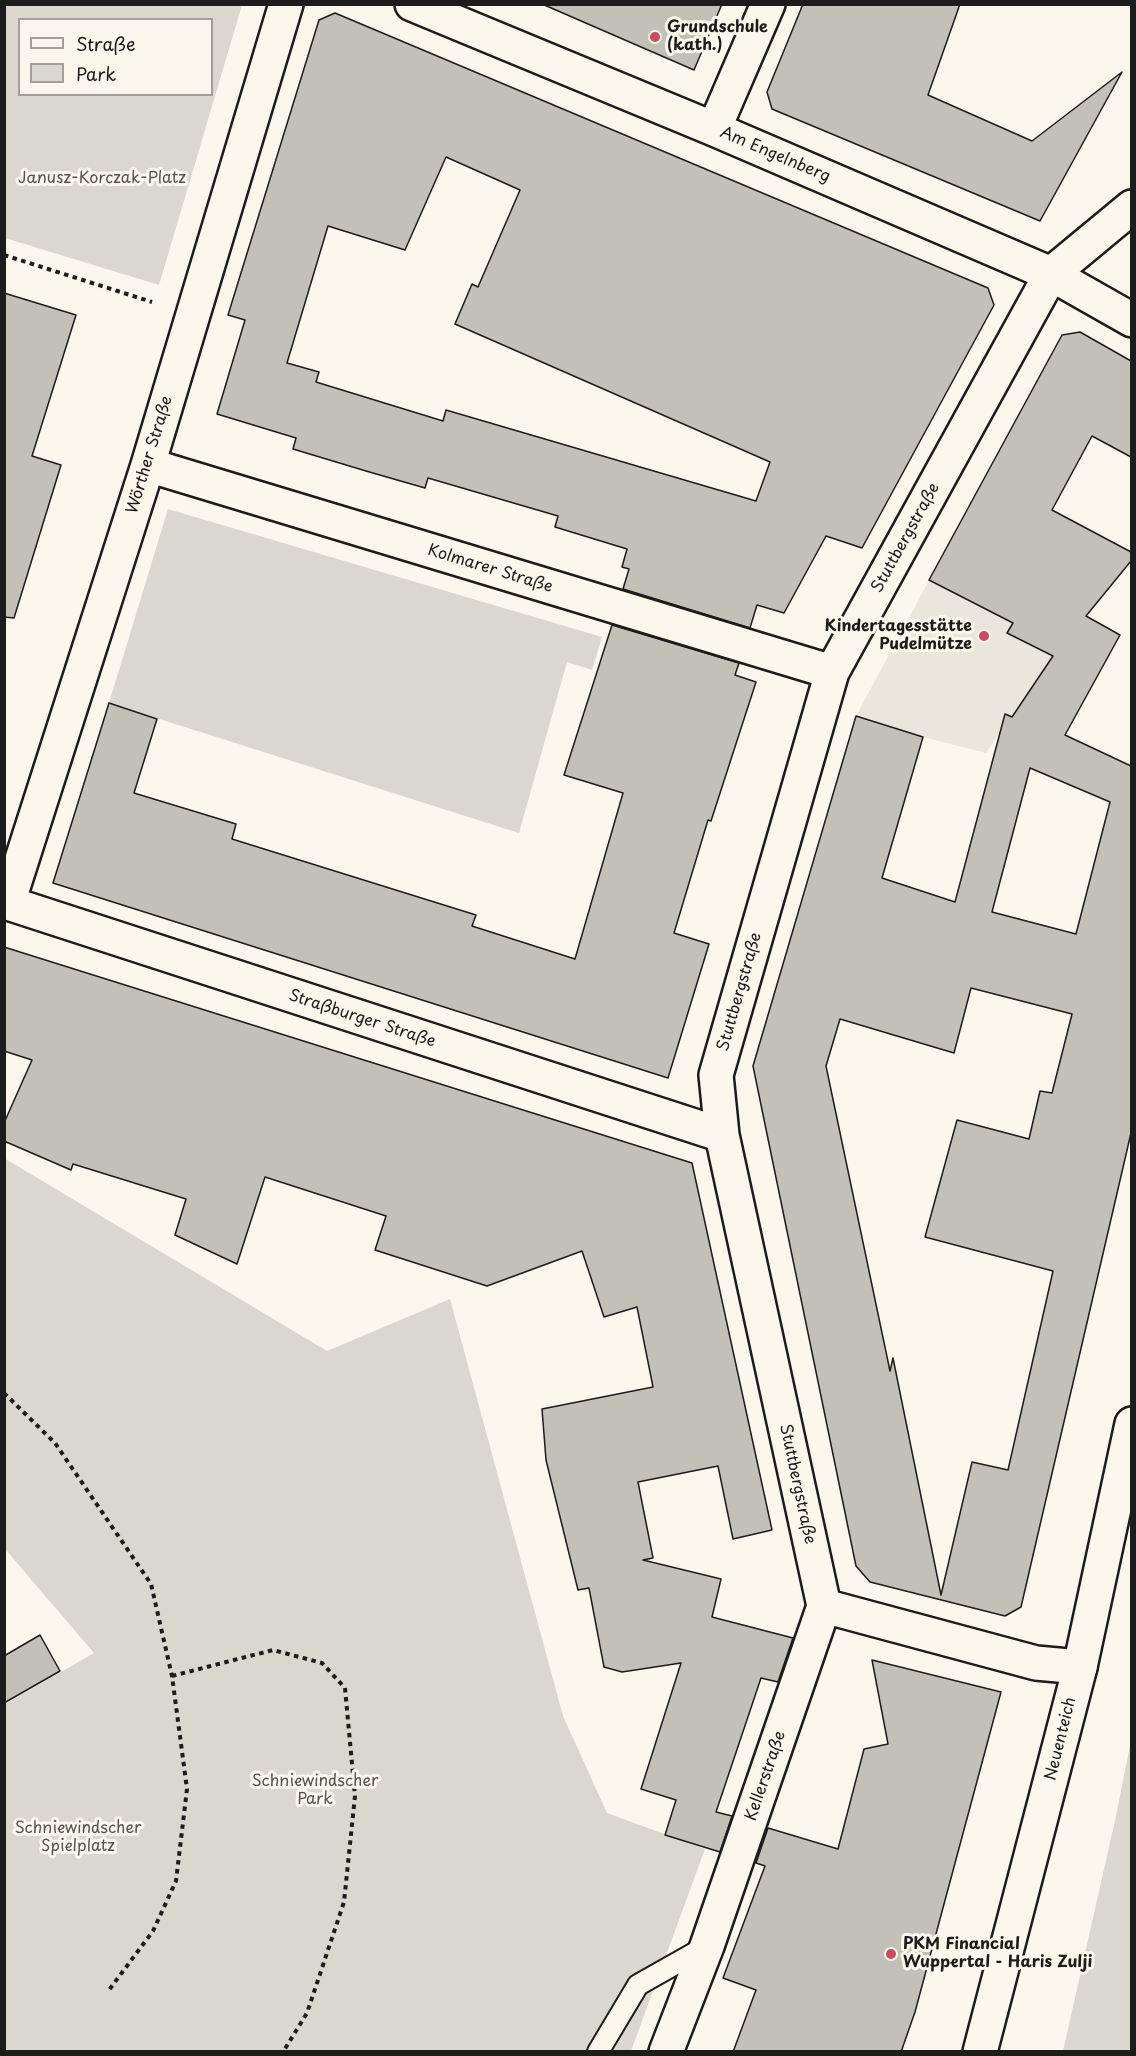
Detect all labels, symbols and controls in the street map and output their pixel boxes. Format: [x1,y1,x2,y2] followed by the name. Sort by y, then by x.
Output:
[18,18,213,96] legend
[667,18,768,56] place label: Grundschule (kath.)
[76,30,136,57] text: Straße
[648,30,662,44] marker: Grundschule (kath.)
[76,60,116,87] text: Park
[717,123,833,187] street label: Am Engelnberg
[18,169,186,189] park label: Janusz-Korczak-Platz
[123,394,177,516] street label: Wörther Straße
[868,480,944,596] street label: Stuttbergstraße
[425,541,555,597] street label: Kolmarer Straße
[825,617,972,655] place label: Kindertagesstätte Pudelmütze
[977,629,991,643] marker: Kindertagesstätte Pudelmütze
[714,930,766,1054] street label: Stuttbergstraße
[286,986,438,1052] street label: Straßburger Straße
[775,1422,819,1546] street label: Stuttbergstraße
[1041,1695,1081,1783] street label: Neuenteich
[742,1729,790,1823] street label: Kellerstraße
[251,1772,379,1810] park label: Schniewindscher Park
[14,1819,142,1857] park label: Schniewindscher Spielplatz
[903,1935,1092,1973] place label: PKM Financial Wuppertal - Haris Zulji
[884,1947,898,1961] marker: PKM Financial Wuppertal - Haris Zulji

